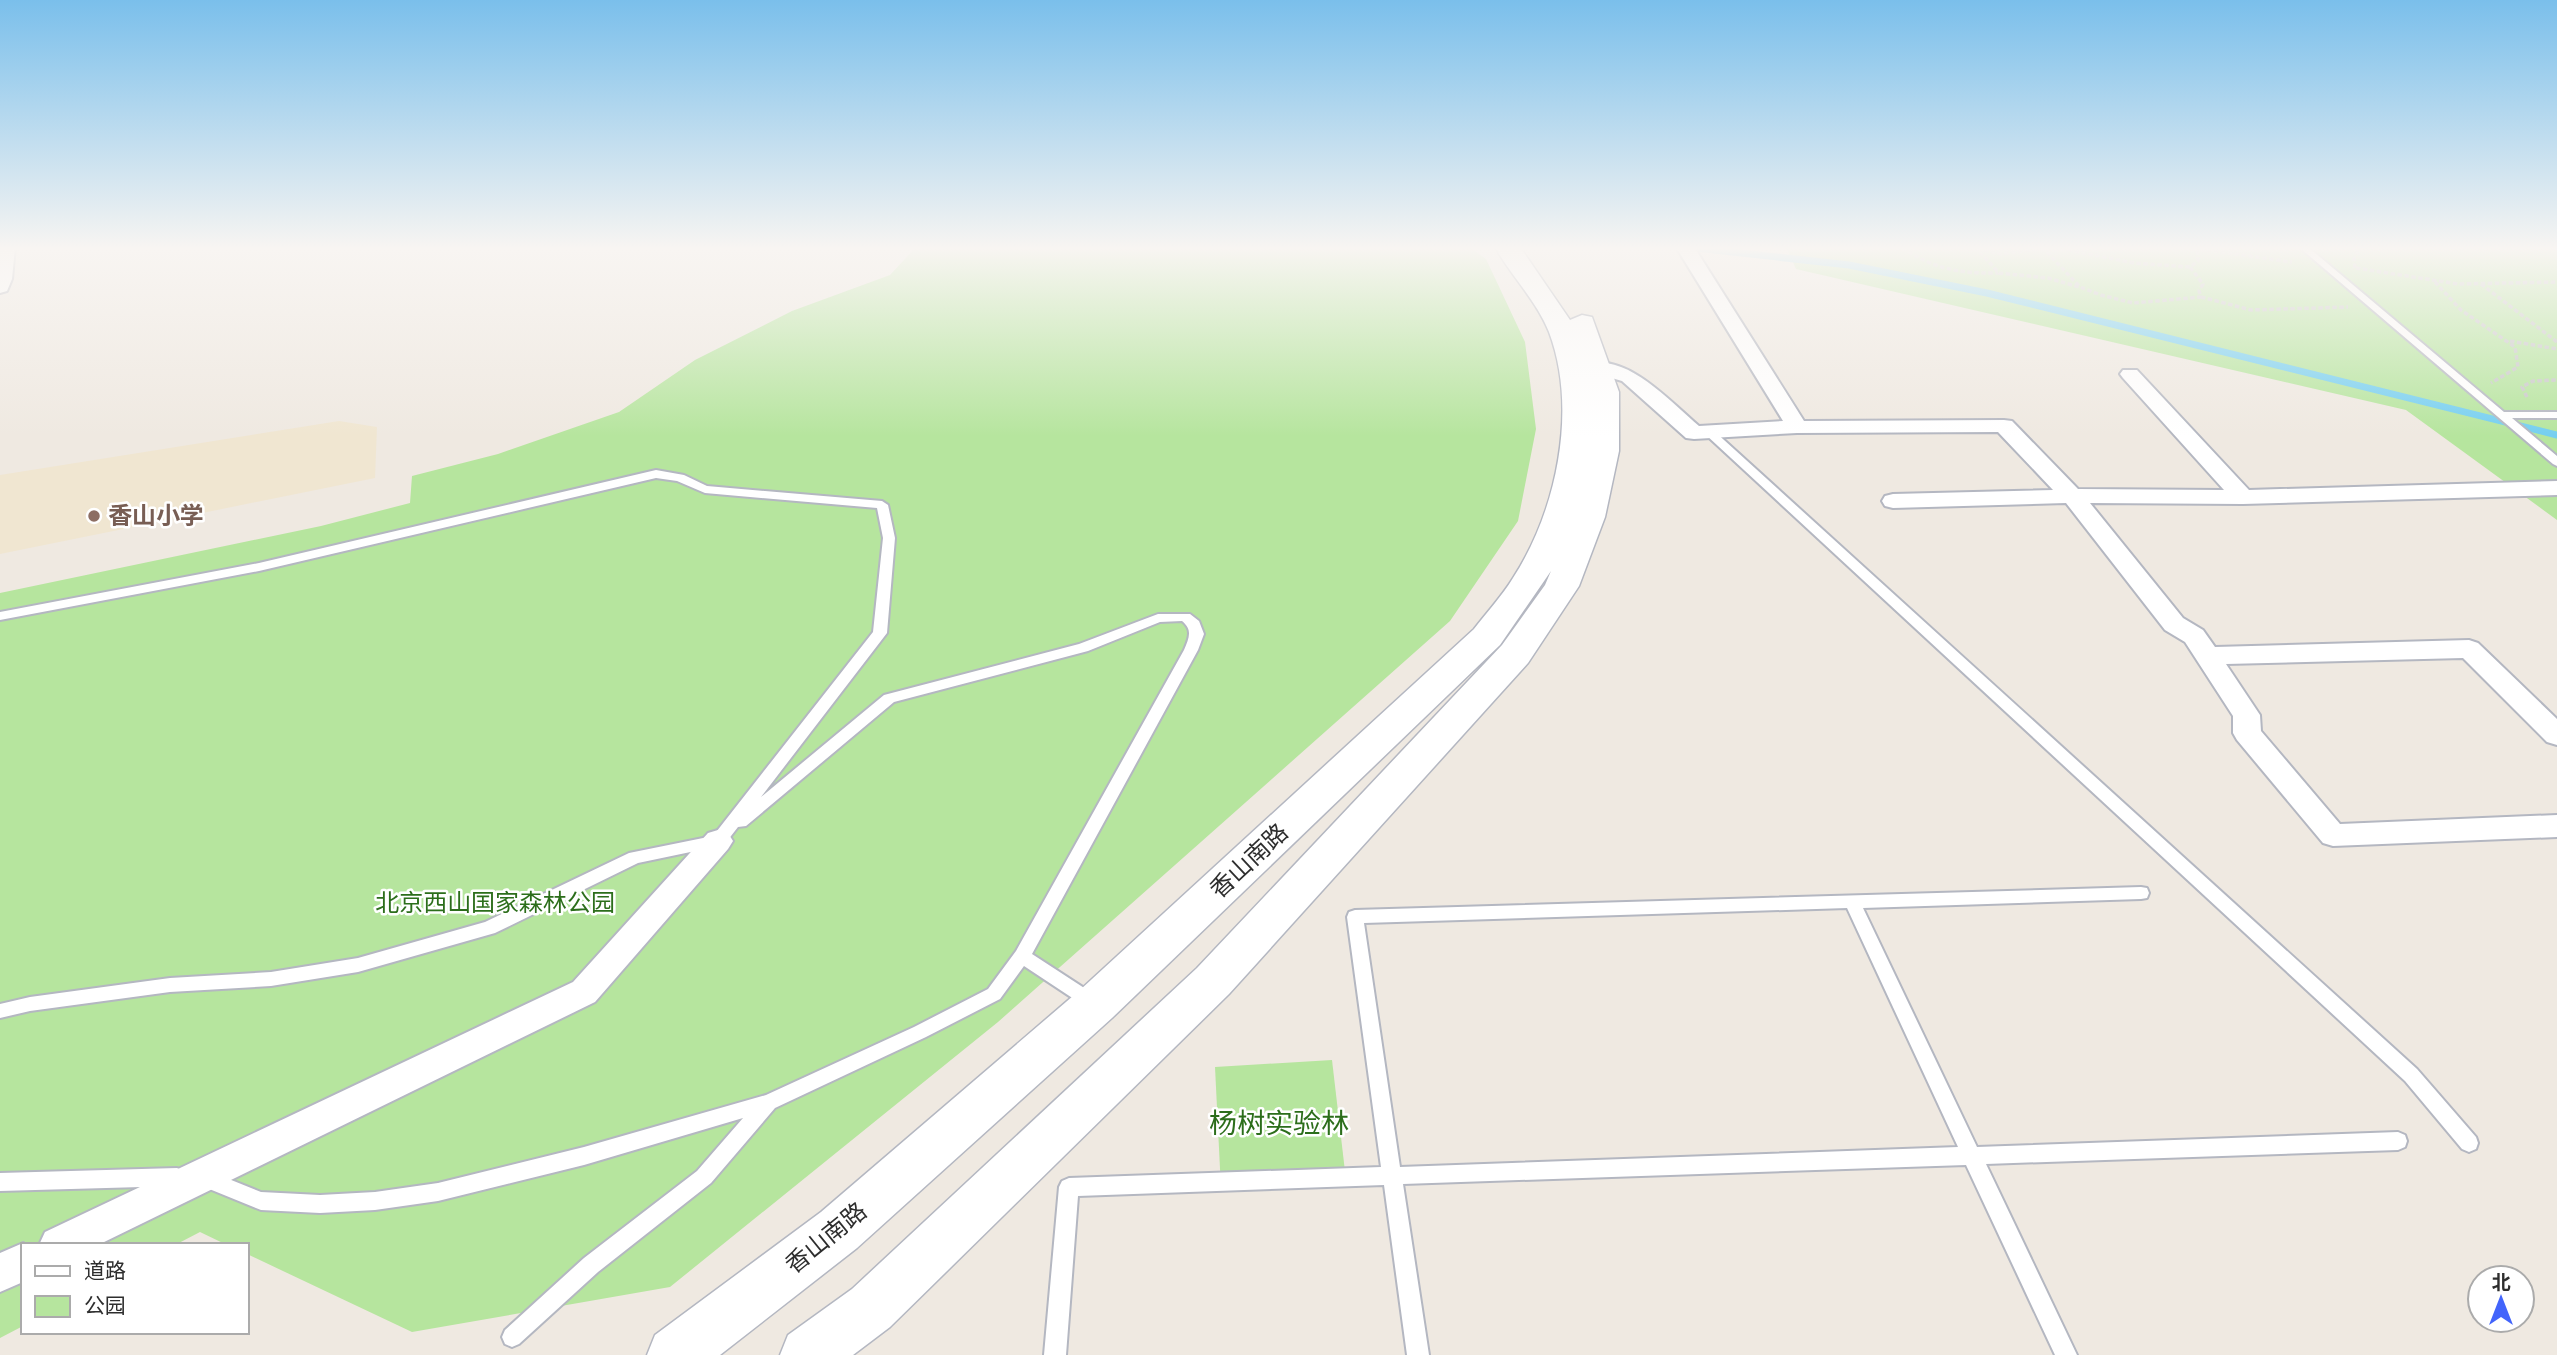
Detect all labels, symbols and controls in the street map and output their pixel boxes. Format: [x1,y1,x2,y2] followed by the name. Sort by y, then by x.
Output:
[108,502,204,530] place label: 香山小学
[86,508,102,524] marker: 香山小学
[1204,818,1294,904] street label: 香山南路
[375,889,615,917] park label: 北京西山国家森林公园
[1209,1107,1349,1140] park label: 杨树实验林
[780,1197,872,1279] street label: 香山南路
[21,1243,248,1334] legend
[84,1258,126,1284] text: 道路
[2466,1264,2536,1334] north arrow
[2491,1271,2511,1294] text: 北
[84,1293,126,1319] text: 公园

